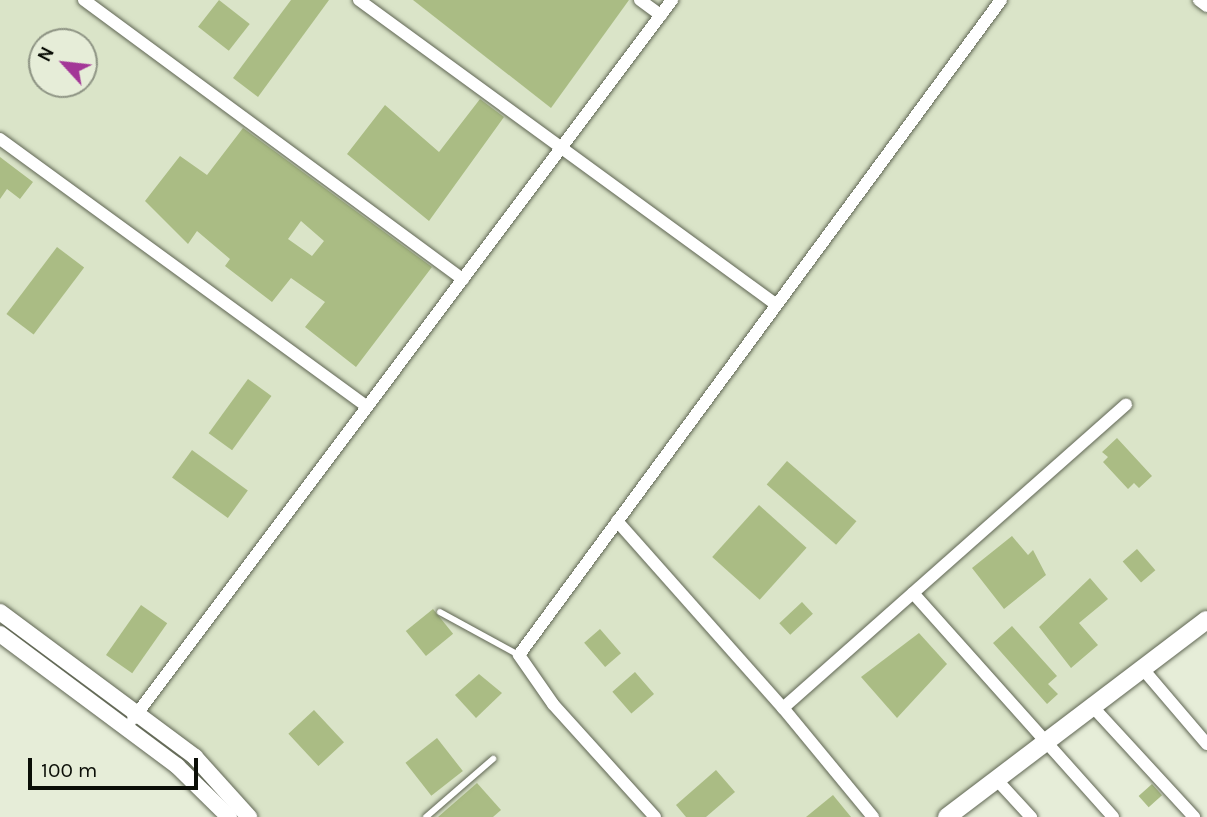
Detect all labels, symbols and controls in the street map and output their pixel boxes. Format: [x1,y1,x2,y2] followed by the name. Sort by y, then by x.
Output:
[28,28,98,98] north arrow
[33,43,59,65] text: N
[32,744,201,788] scale bar
[41,758,98,782] text: 100 m

